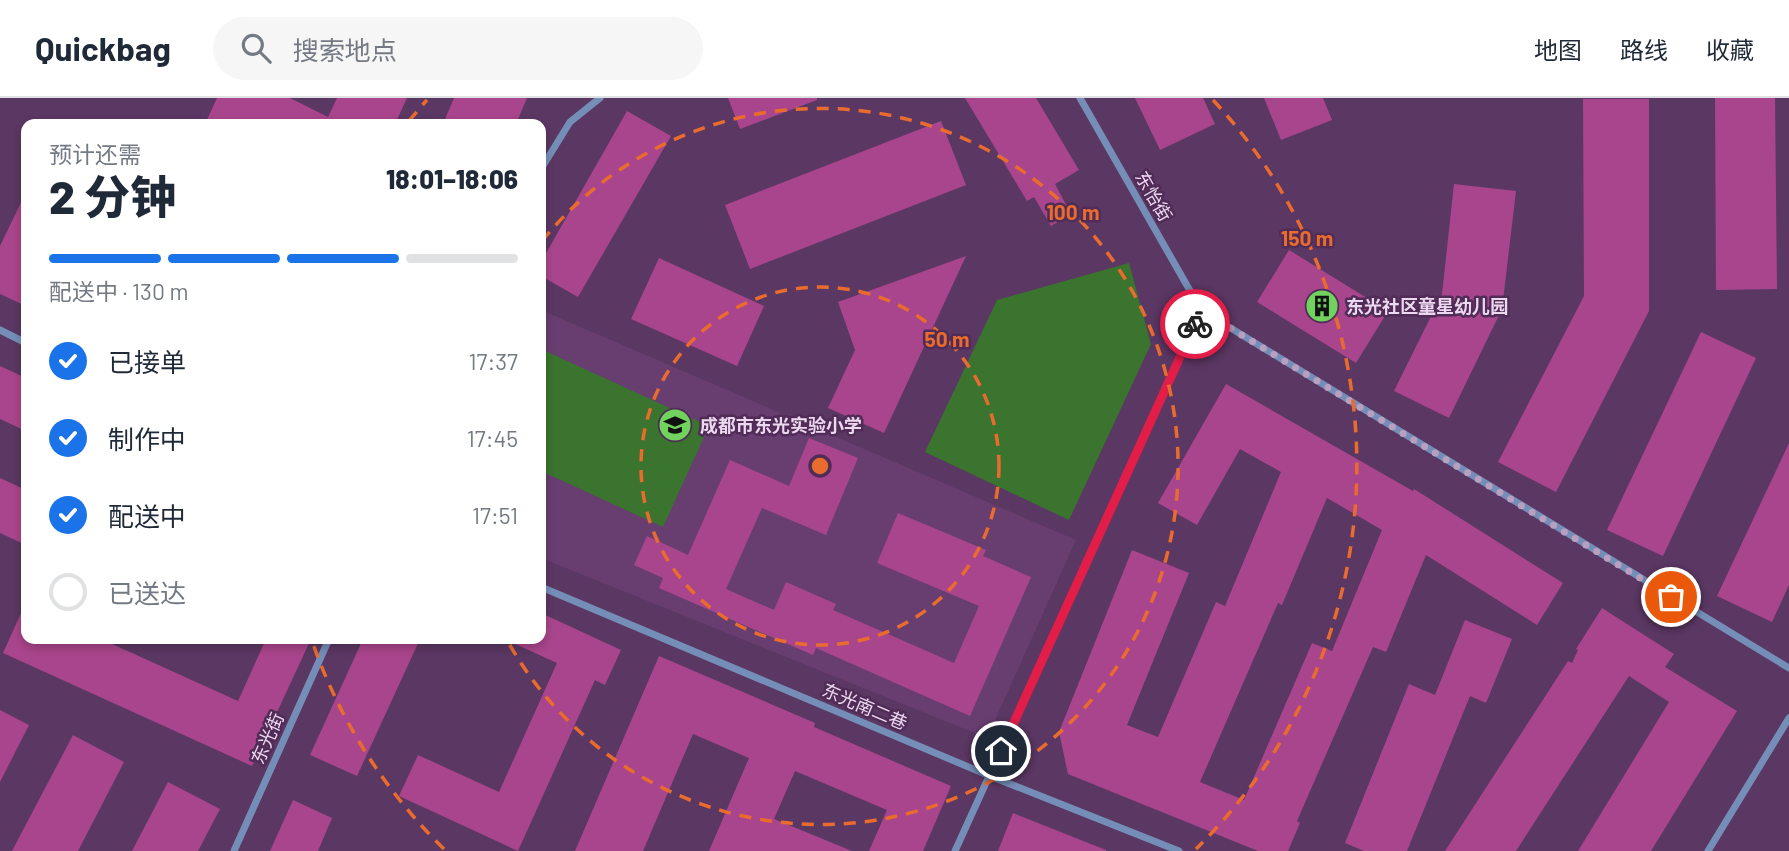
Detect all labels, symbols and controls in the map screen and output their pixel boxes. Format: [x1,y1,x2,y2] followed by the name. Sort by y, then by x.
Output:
[213,17,703,80] search box
[35,28,171,68] text: Quickbag
[237,29,275,67] icon: search
[293,34,397,65] text: 搜索地点
[1534,35,1582,64] text: 地图
[1620,35,1668,64] text: 路线
[1706,35,1754,64] text: 收藏
[49,140,141,168] text: 预计还需
[386,163,518,194] text: 18:01–18:06
[1131,167,1177,225] street label: 东怡街
[49,168,176,223] text: 2 分钟
[1046,199,1100,224] text: 100 m
[1281,225,1333,250] text: 150 m
[49,277,189,305] text: 配送中 · 130 m
[1303,287,1341,325] building icon: 东光社区童星幼儿园
[1160,289,1230,359] courier
[1346,295,1508,317] place label: 东光社区童星幼儿园
[1176,305,1214,343] icon: bike
[924,326,970,351] text: 50 m
[49,342,87,380] icon: check
[108,346,186,377] text: 已接单
[469,347,518,375] text: 17:37
[656,406,694,444] school or university icon: 成都市东光实验小学
[700,414,862,436] place label: 成都市东光实验小学
[49,419,87,457] icon: check
[108,423,186,454] text: 制作中
[467,424,518,452] text: 17:45
[808,454,832,478] centre of rings
[49,496,87,534] icon: check
[108,500,186,531] text: 配送中
[472,501,518,529] text: 17:51
[1641,567,1701,627] pin
[108,577,186,608] text: 已送达
[1652,578,1690,616] icon: bag
[819,678,911,734] street label: 东光南二巷
[246,709,288,767] street label: 东光街
[971,721,1031,781] pin
[982,732,1020,770] icon: home

